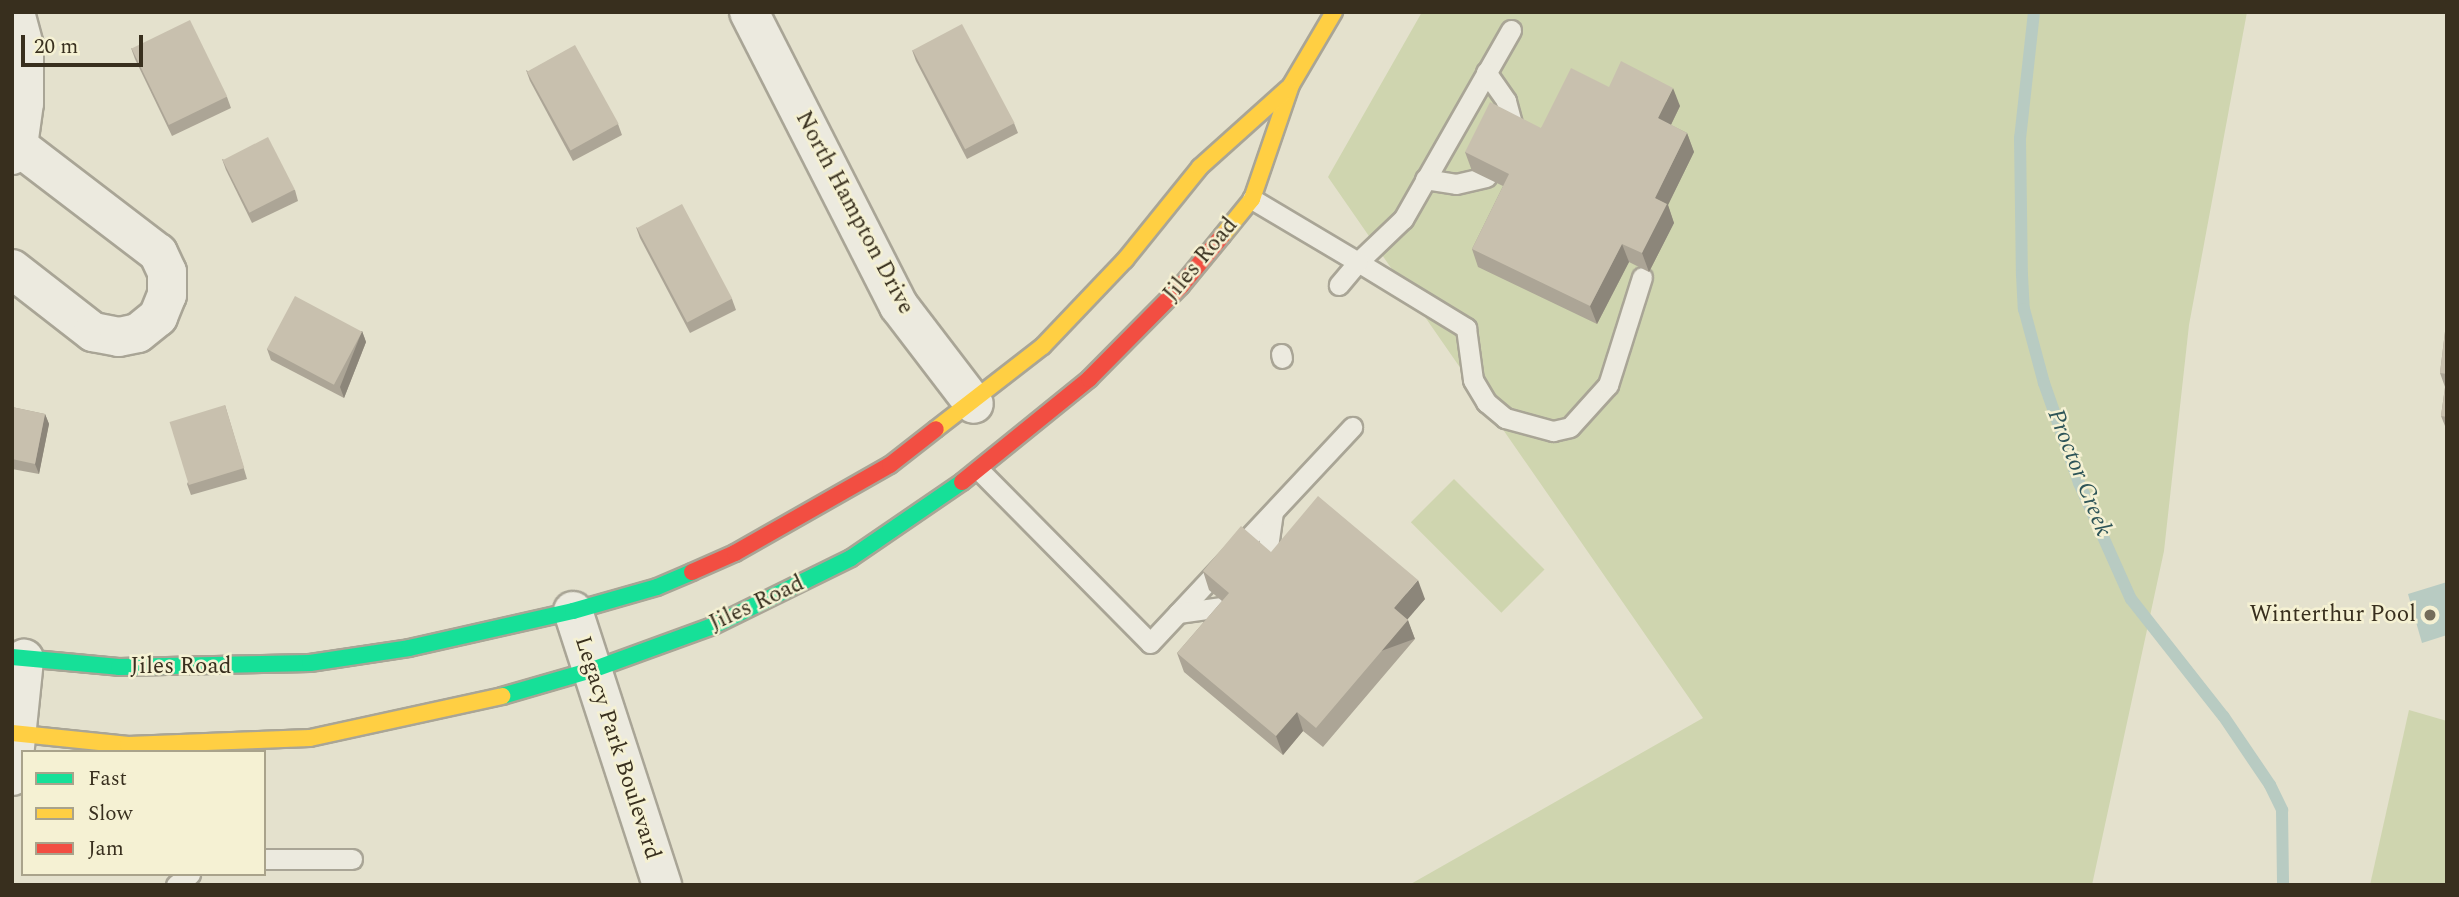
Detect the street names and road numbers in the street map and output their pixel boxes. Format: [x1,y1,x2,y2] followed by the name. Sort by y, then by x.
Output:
[789,107,919,319] street label: North Hampton Drive
[1158,212,1244,308] street label: Jiles Road
[705,570,809,638] street label: Jiles Road
[568,633,666,863] street label: Legacy Park Boulevard
[130,653,232,681] street label: Jiles Road

